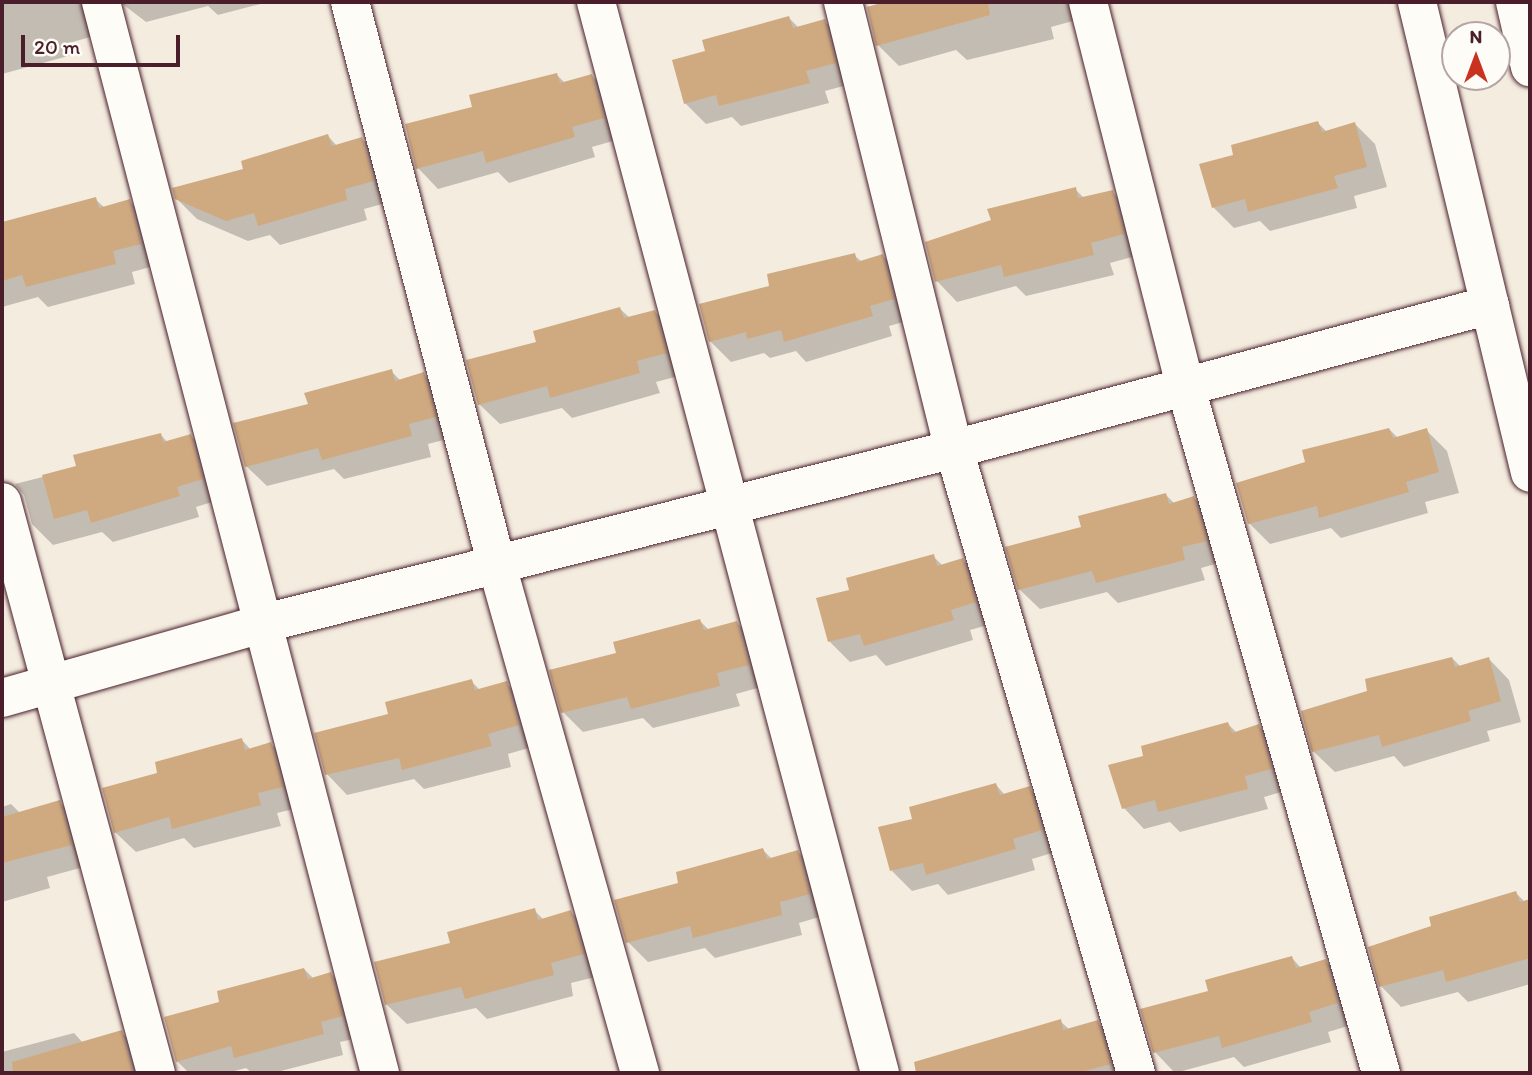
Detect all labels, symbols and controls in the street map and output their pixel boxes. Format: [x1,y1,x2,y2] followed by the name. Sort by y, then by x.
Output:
[24,21,184,65] scale bar
[1441,21,1511,91] north arrow
[1470,25,1482,48] text: N
[34,34,80,59] text: 20 m

